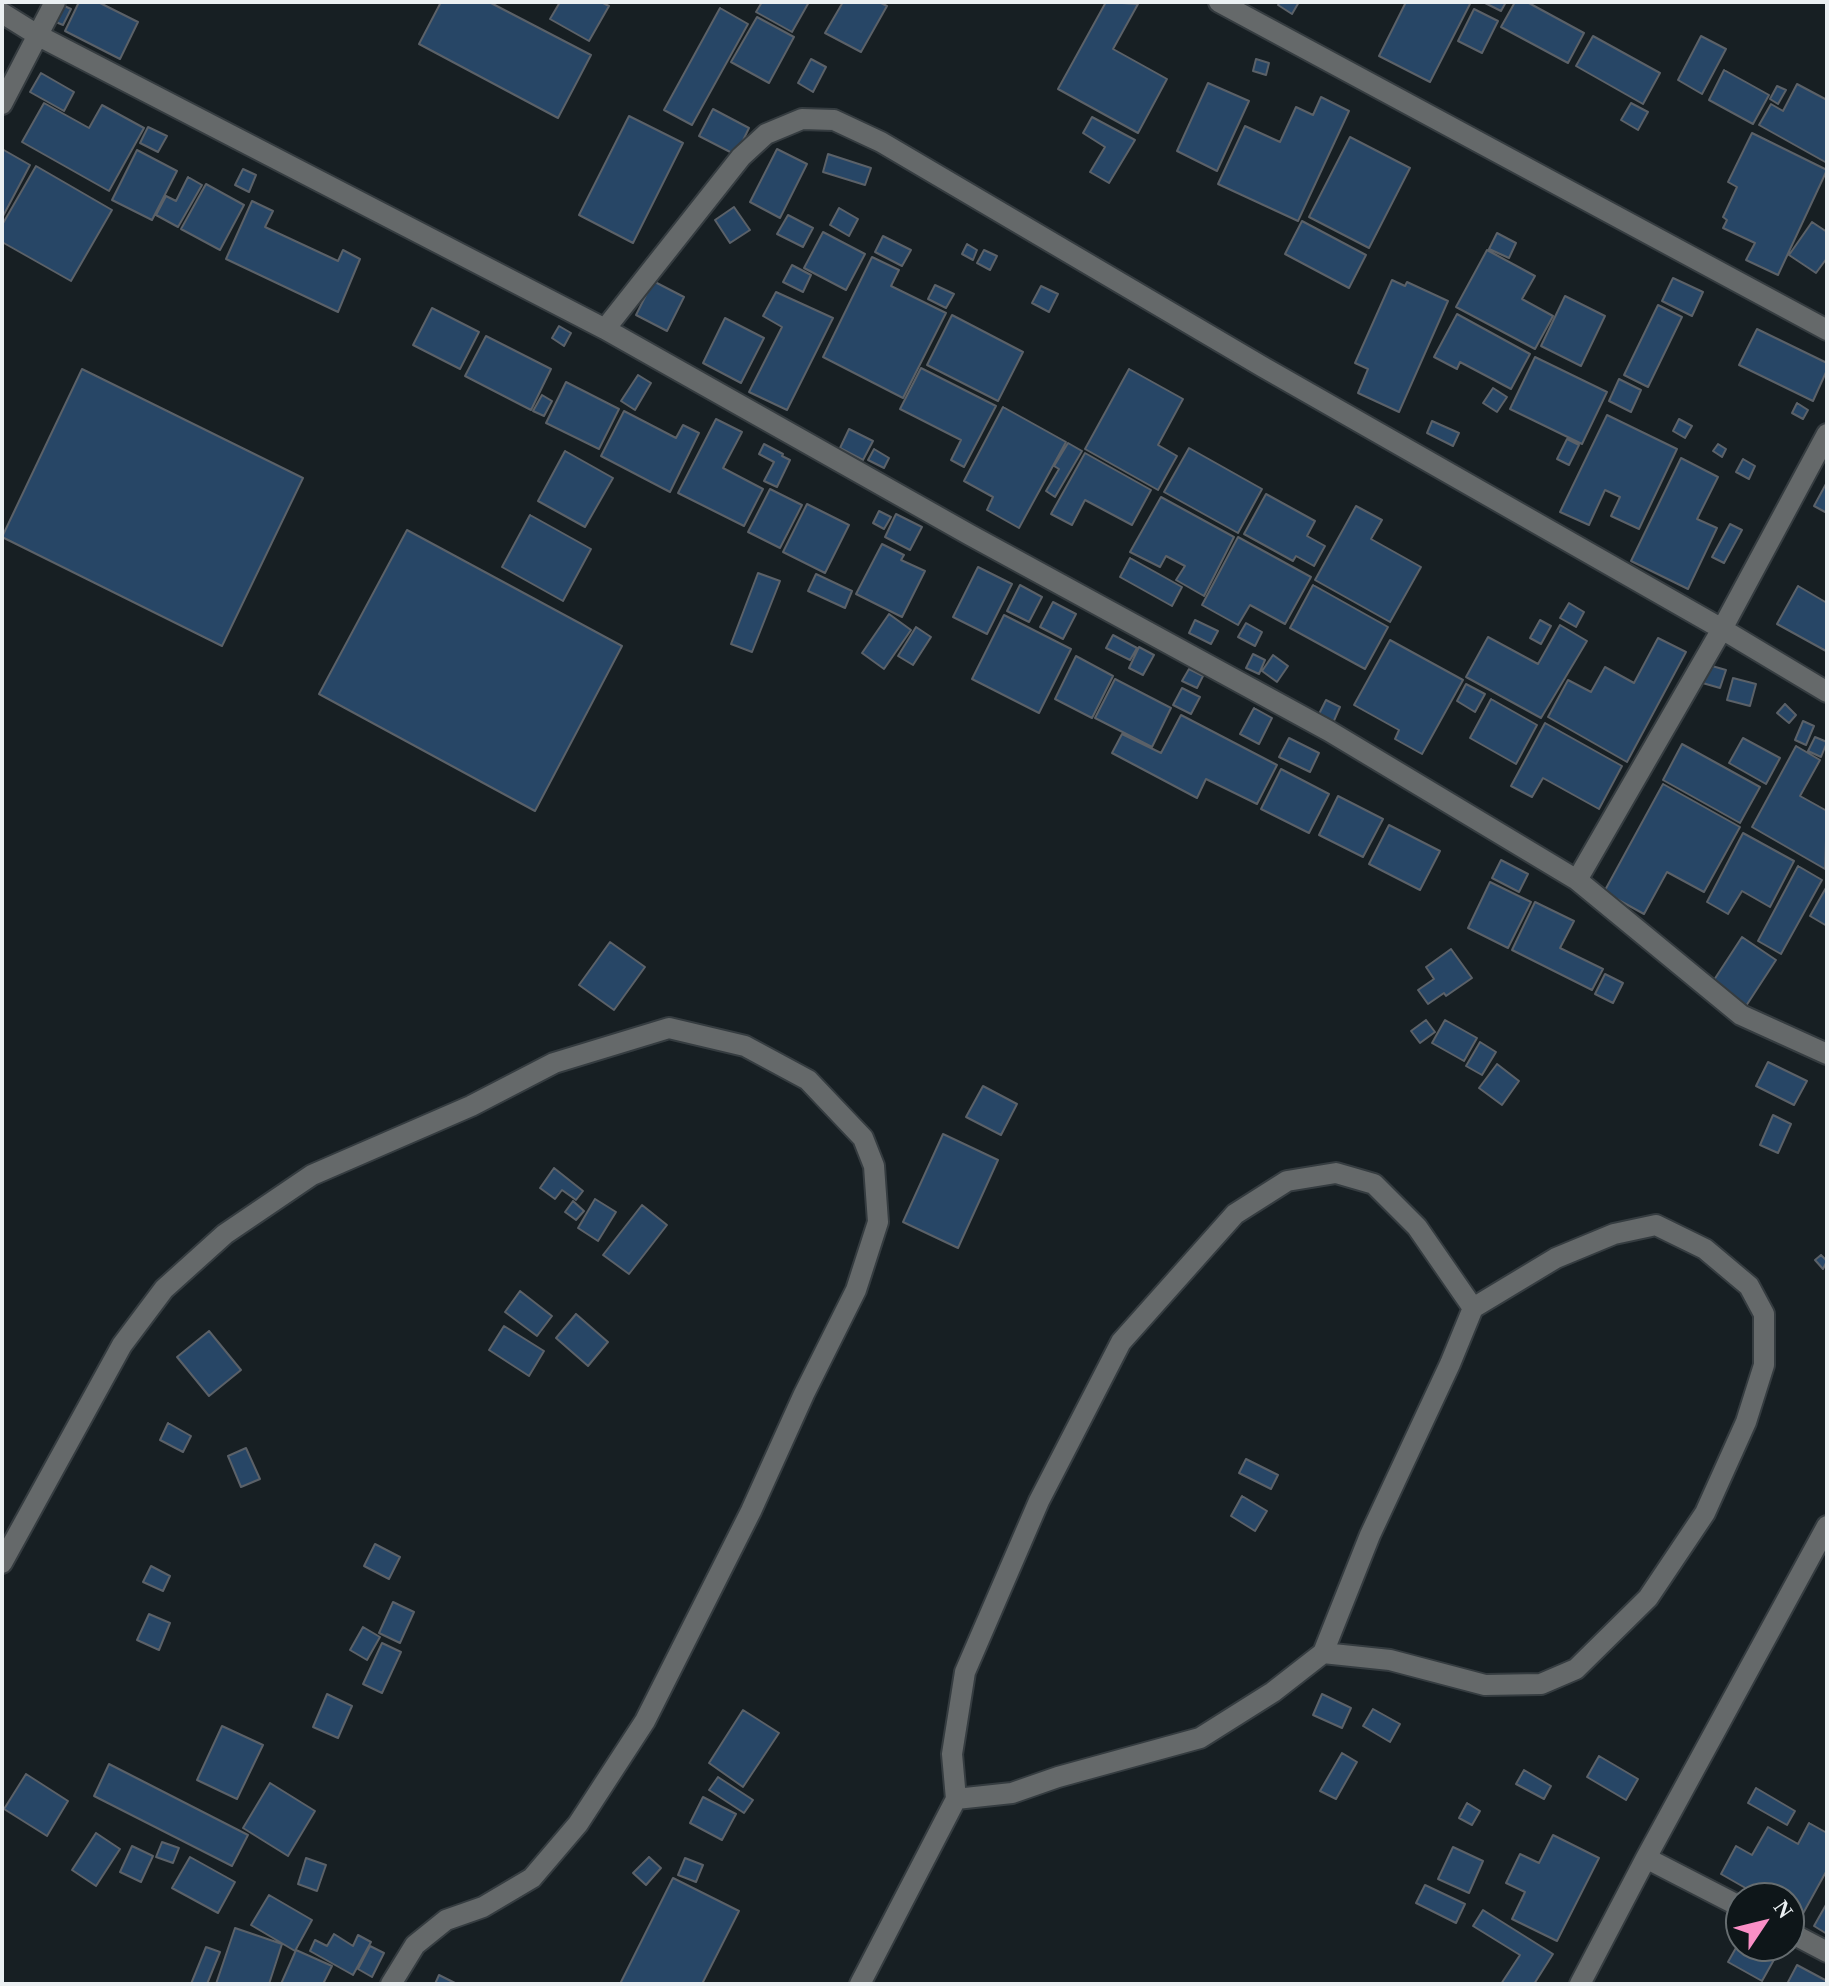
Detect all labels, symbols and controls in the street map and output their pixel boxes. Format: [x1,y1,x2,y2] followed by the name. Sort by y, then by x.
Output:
[1725,1882,1805,1962] north arrow
[1769,1895,1798,1923] text: N

